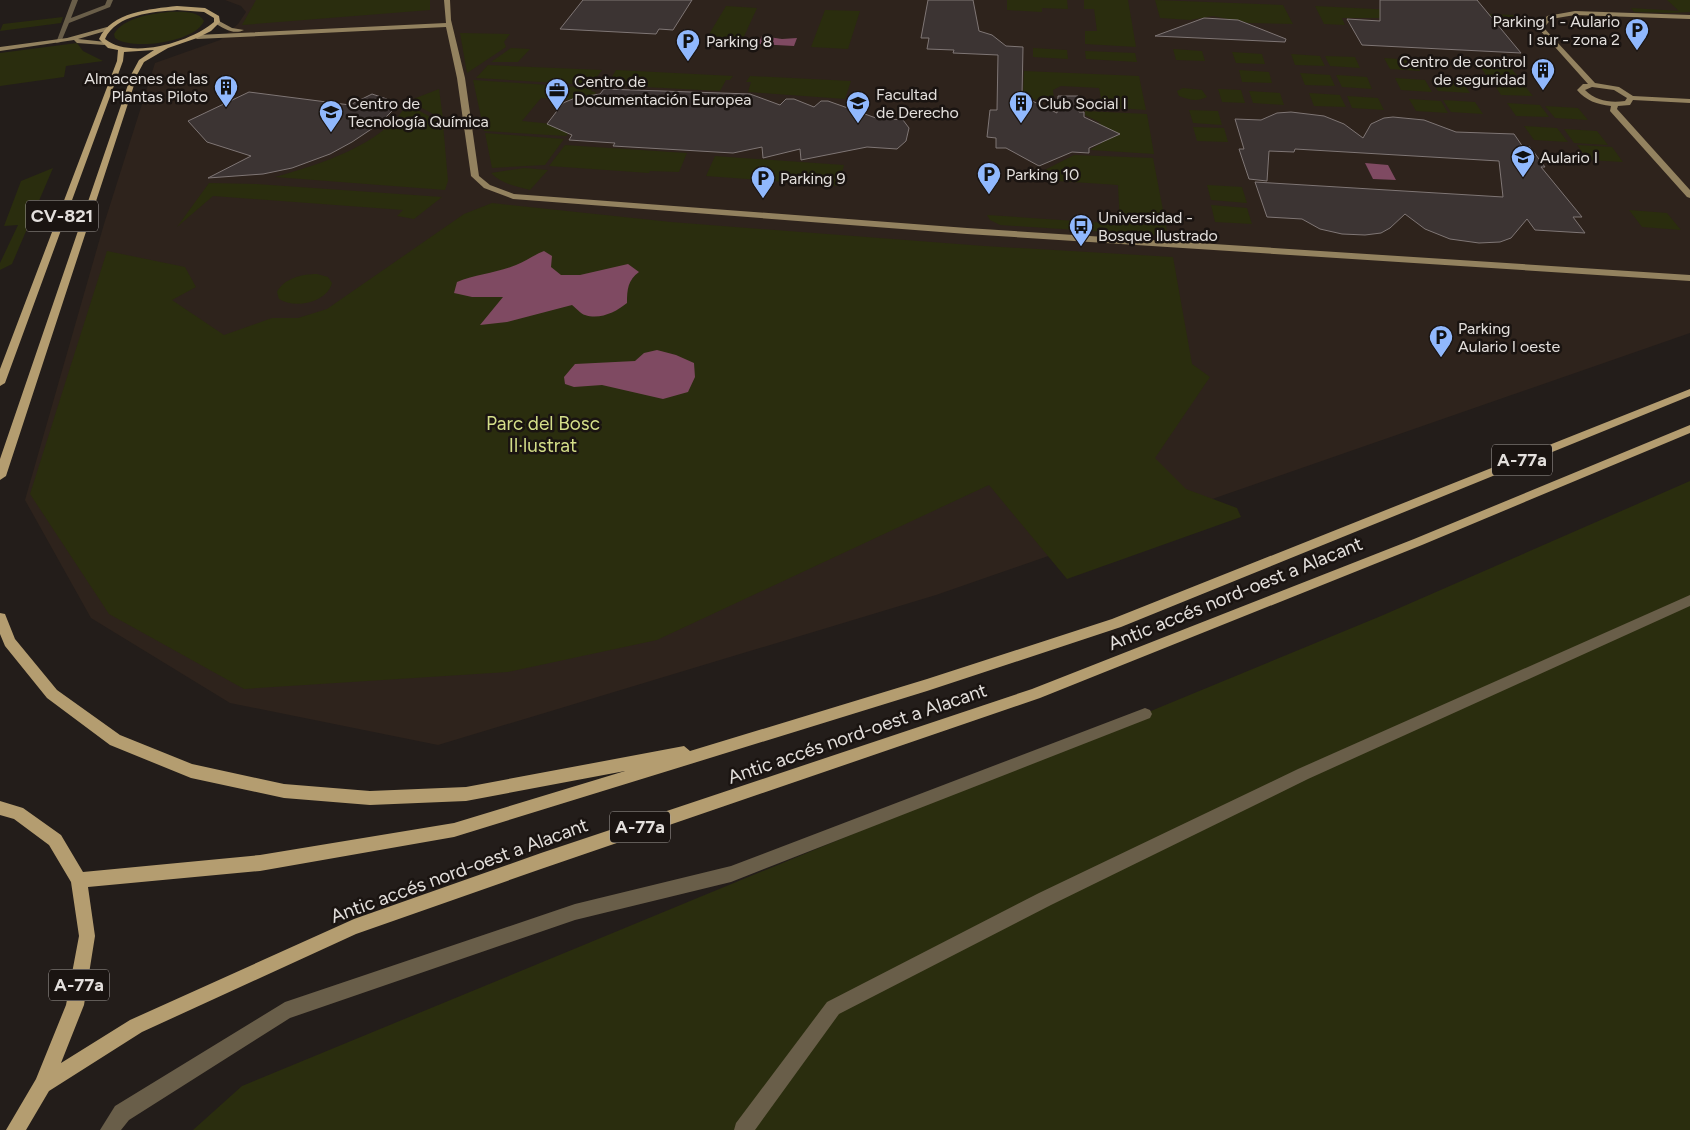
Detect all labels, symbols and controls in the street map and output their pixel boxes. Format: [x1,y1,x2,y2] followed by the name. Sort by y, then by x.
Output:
[1493,12,1620,49] place label: Parking 1 - Aulario I sur - zona 2
[1624,17,1650,51] parking icon: Parking 1 - Aulario I sur - zona 2
[675,28,701,62] parking icon: Parking 8
[706,32,772,51] place label: Parking 8
[1399,52,1526,89] place label: Centro de control de seguridad
[1530,57,1556,91] building icon: Centro de control de seguridad
[84,69,208,106] place label: Almacenes de las Plantas Piloto
[574,72,751,109] place label: Centro de Documentación Europea
[213,74,239,108] building icon: Almacenes de las Plantas Piloto
[544,77,570,111] office icon: Centro de Documentación Europea
[876,85,959,122] place label: Facultad de Derecho
[845,90,871,124] school or university icon: Facultad de Derecho
[1008,90,1034,124] building icon: Club Social I
[348,94,489,131] place label: Centro de Tecnología Química
[1038,94,1127,113] place label: Club Social I
[318,99,344,133] school or university icon: Centro de Tecnología Química
[1510,144,1536,178] school or university icon: Aulario I
[1540,148,1598,167] place label: Aulario I
[976,161,1002,195] parking icon: Parking 10
[750,165,776,199] parking icon: Parking 9
[1006,165,1079,184] place label: Parking 10
[780,169,845,188] place label: Parking 9
[26,200,98,232] road number: CV-821
[1098,208,1218,245] place label: Universidad - Bosque Ilustrado
[1068,213,1094,247] bus stop icon: Universidad - Bosque Ilustrado
[1458,319,1561,356] place label: Parking Aulario I oeste
[1428,324,1454,358] parking icon: Parking Aulario I oeste
[486,412,600,457] park label: Parc del Bosc Il·lustrat
[1492,444,1552,476] road number: A-77a
[1105,532,1366,655] street label: Antic accés nord-oest a Alacant
[725,678,990,789] street label: Antic accés nord-oest a Alacant
[610,812,670,842] road number: A-77a
[327,813,591,928] street label: Antic accés nord-oest a Alacant
[49,970,109,1000] road number: A-77a

